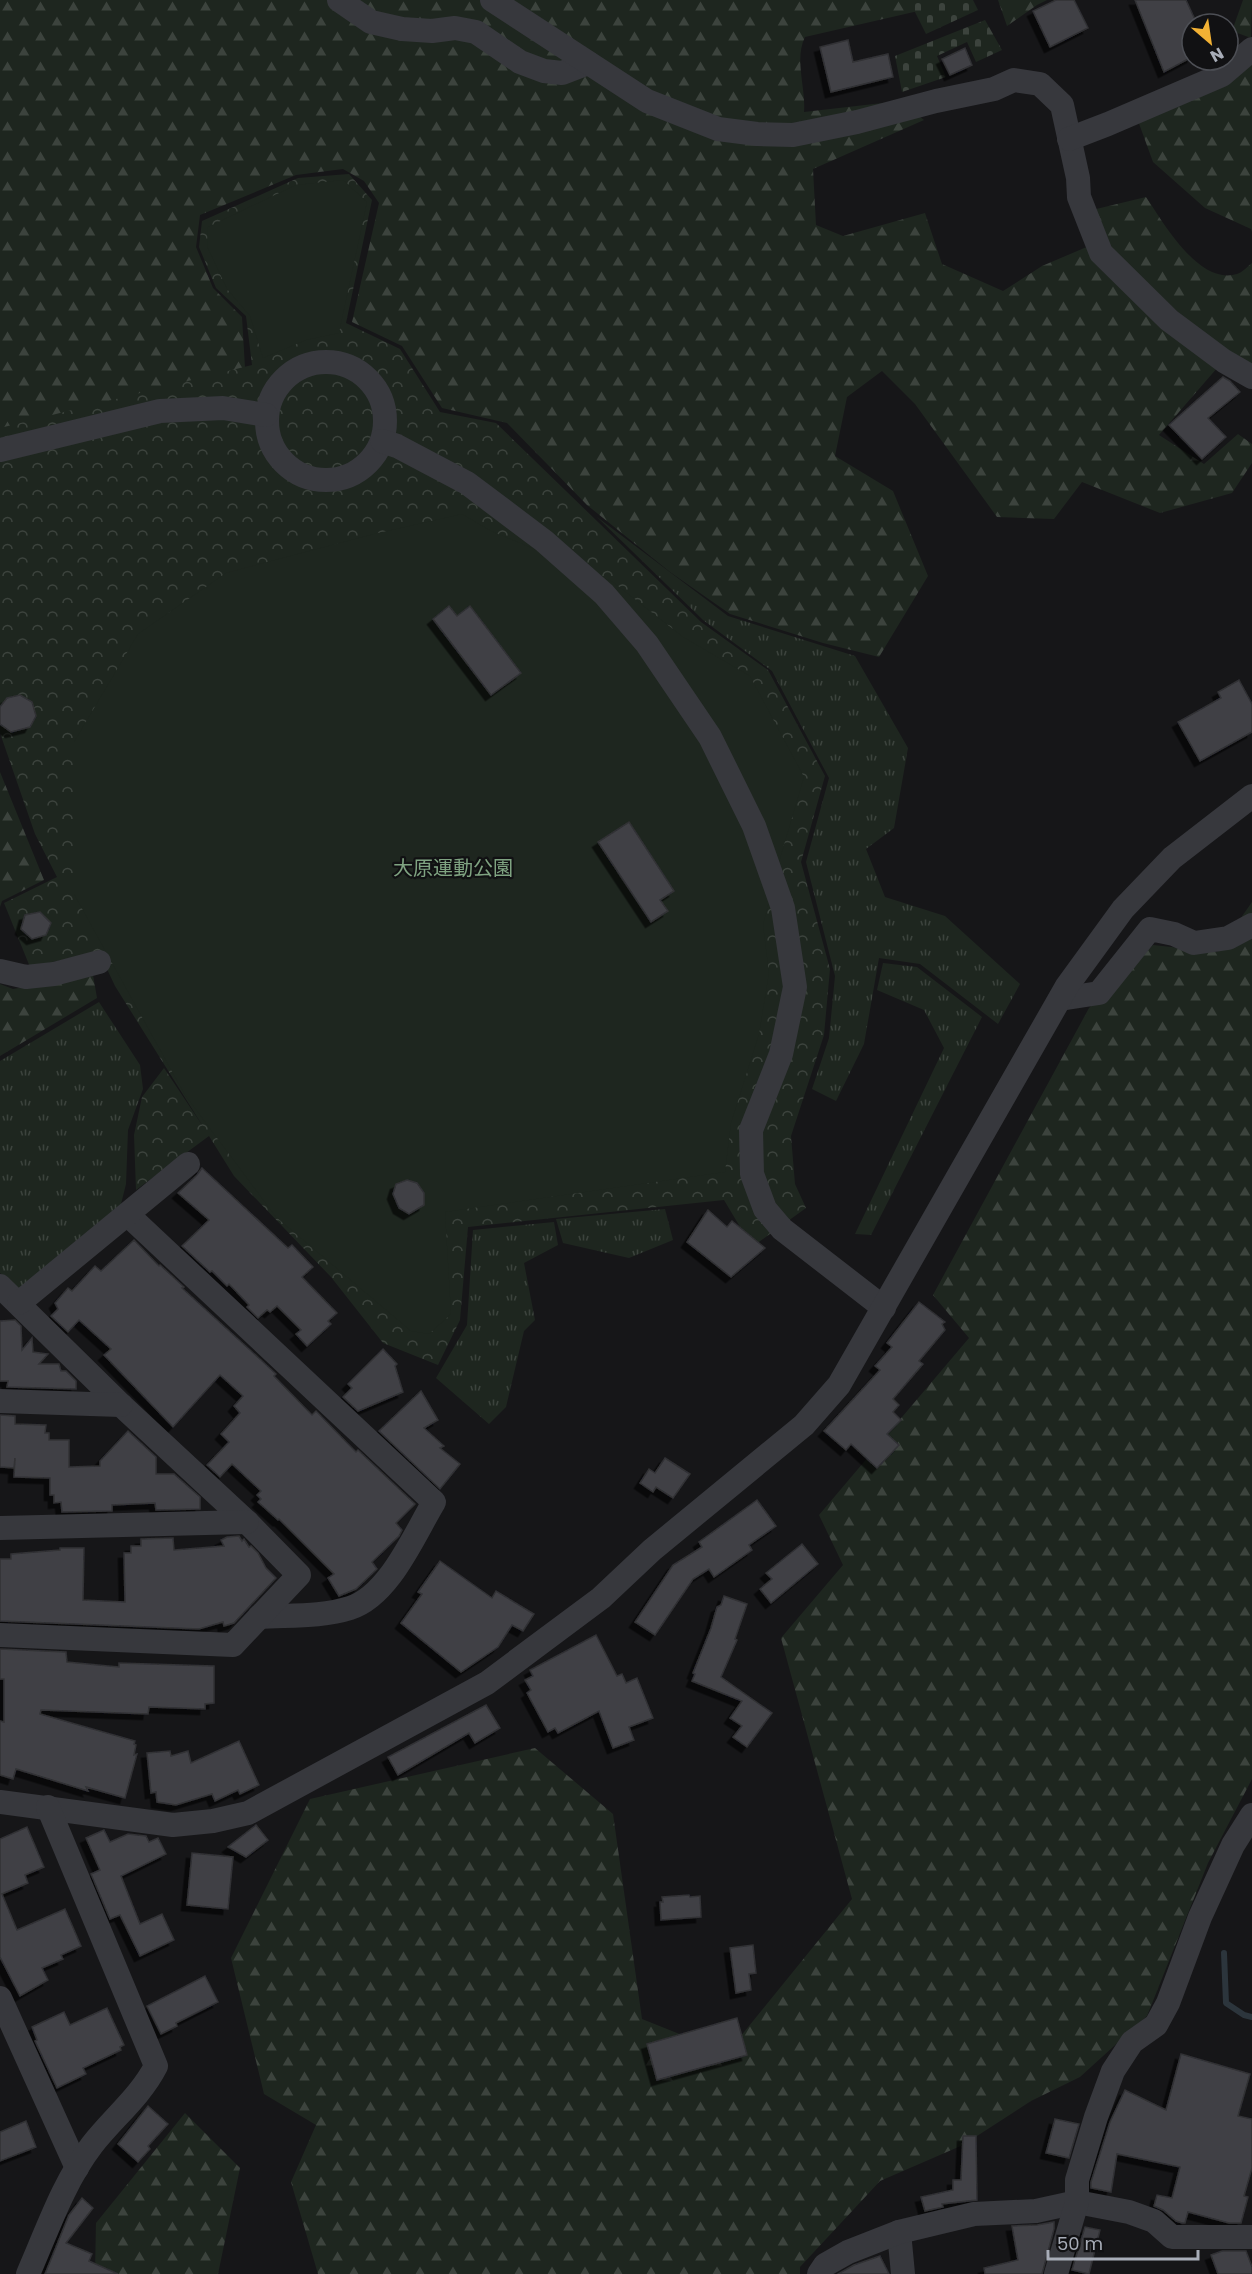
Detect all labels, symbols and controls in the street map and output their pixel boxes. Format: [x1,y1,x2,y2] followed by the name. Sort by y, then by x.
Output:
[1180,12,1240,72] north arrow
[1206,42,1228,68] text: N
[393,854,513,882] park label: 大原運動公園
[1048,2223,1198,2261] scale bar
[1057,2231,1103,2256] text: 50 m

